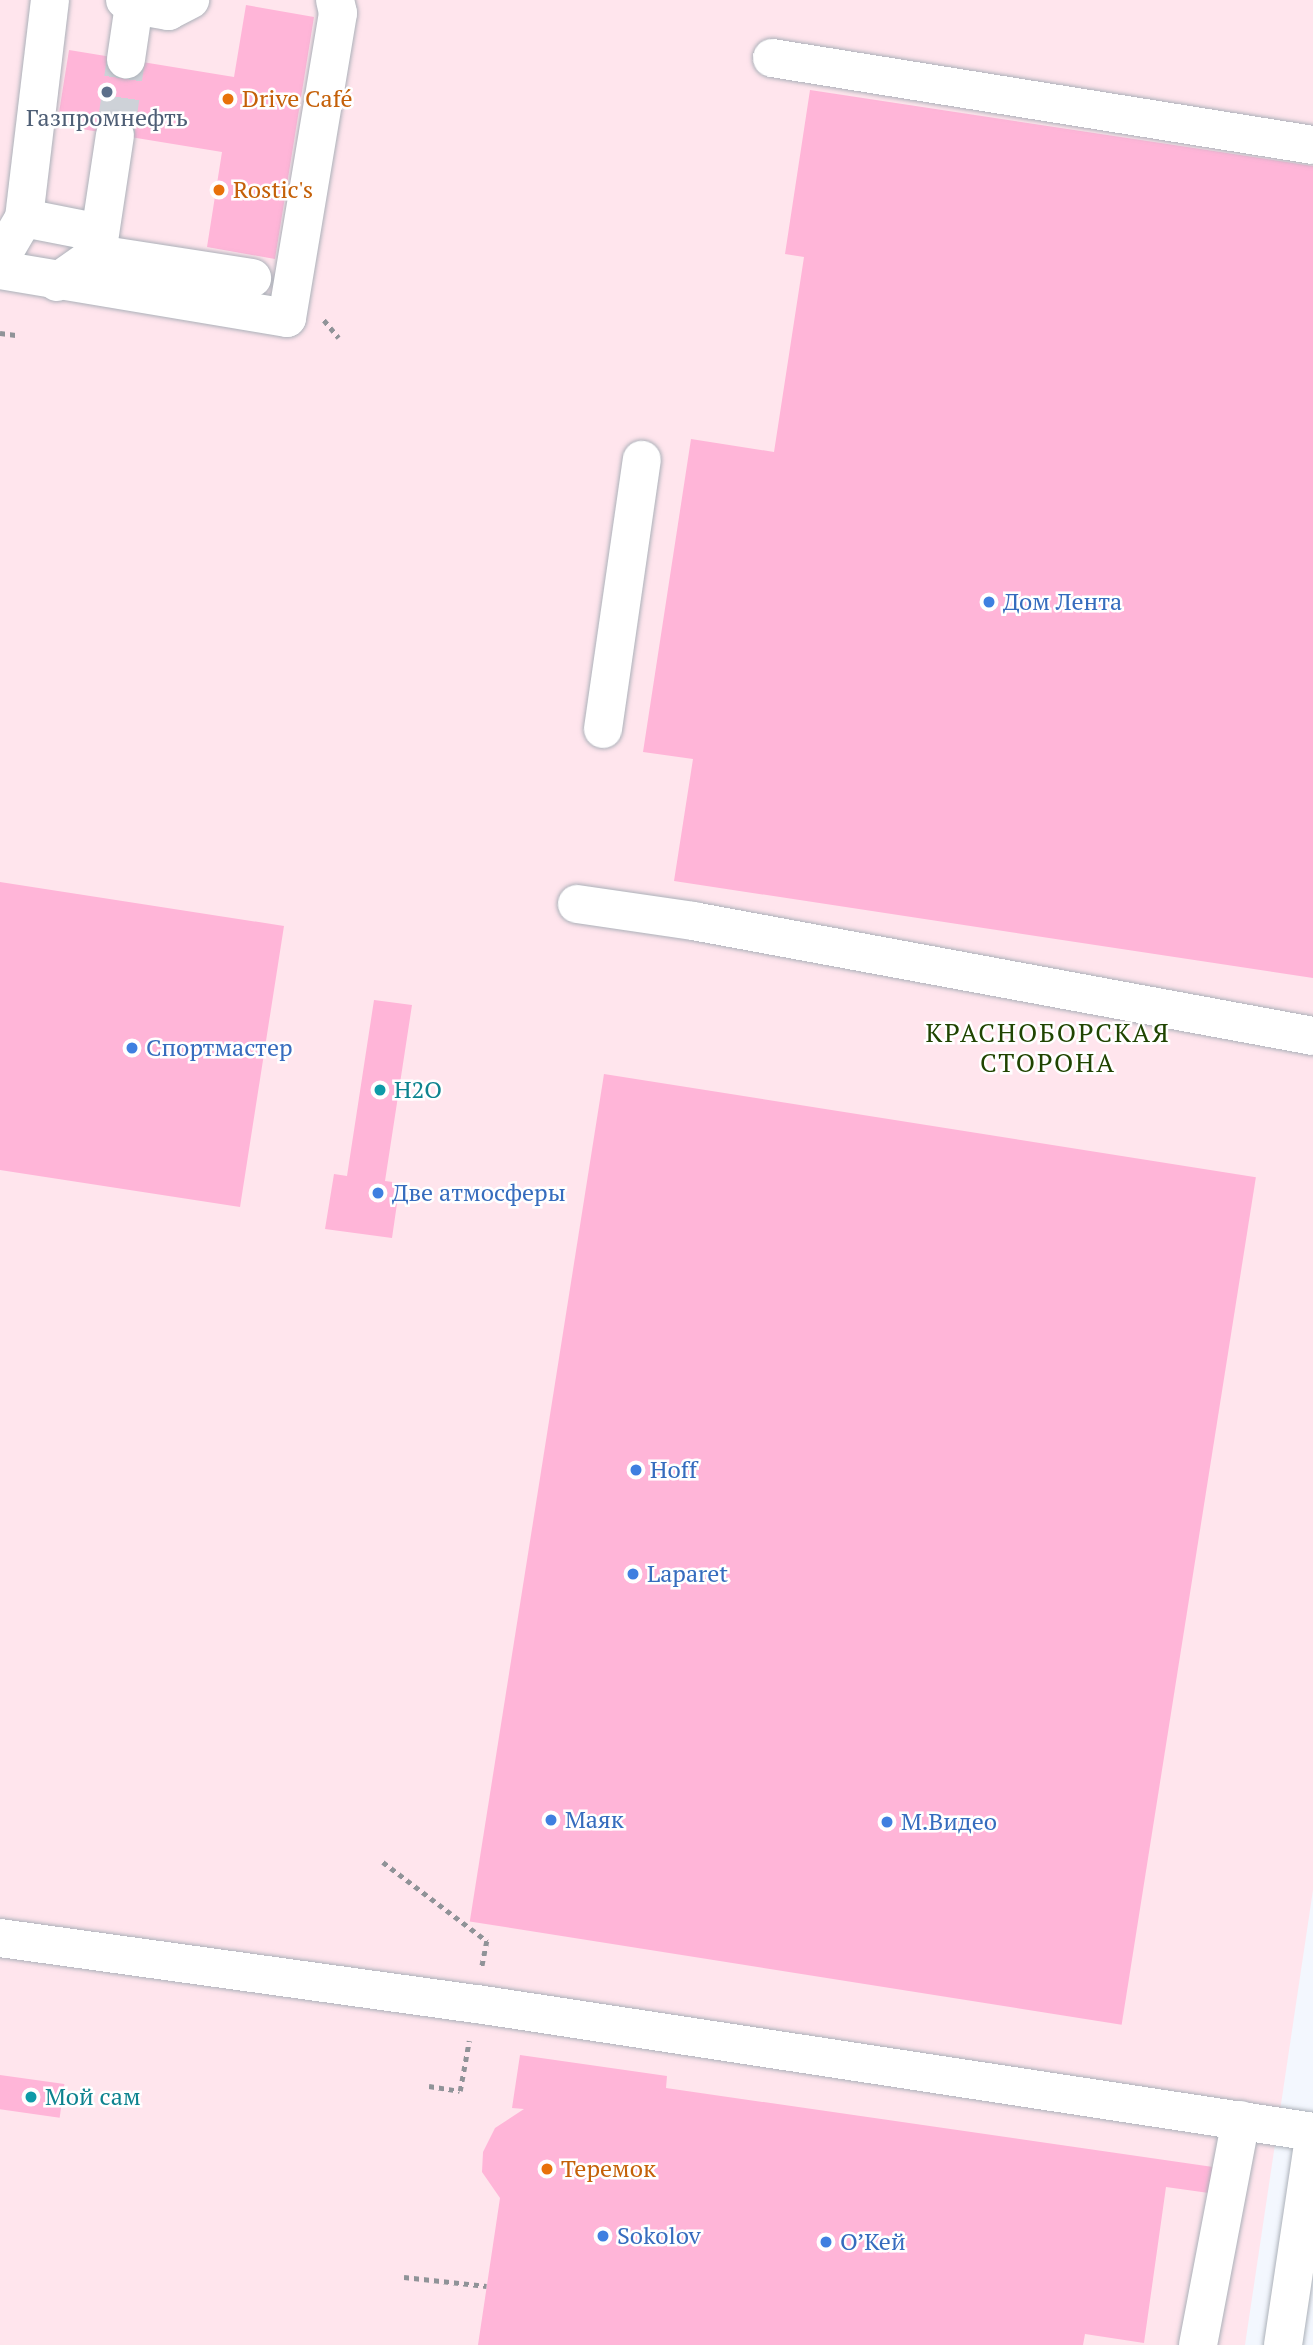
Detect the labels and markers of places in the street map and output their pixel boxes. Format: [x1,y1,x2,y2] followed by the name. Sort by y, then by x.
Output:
[99,84,115,100] marker: Газпромнефть
[242,85,352,113] place label: Drive Café
[220,91,236,107] marker: Drive Café
[26,104,188,132] place label: Газпромнефть
[233,176,313,204] place label: Rostic's
[211,182,227,198] marker: Rostic's
[1003,588,1122,616] place label: Дом Лента
[981,594,997,610] marker: Дом Лента
[146,1034,293,1062] place label: Спортмастер
[124,1040,140,1056] marker: Спортмастер
[394,1076,442,1104] place label: H2O
[372,1082,388,1098] marker: H2O
[392,1179,566,1207] place label: Две атмосферы
[370,1185,386,1201] marker: Две атмосферы
[650,1456,697,1484] place label: Hoff
[628,1462,644,1478] marker: Hoff
[647,1560,728,1588] place label: Laparet
[625,1566,641,1582] marker: Laparet
[565,1806,624,1834] place label: Маяк
[901,1808,997,1836] place label: М.Видео
[543,1812,559,1828] marker: Маяк
[879,1814,895,1830] marker: М.Видео
[45,2083,141,2111] place label: Мой сам
[23,2089,39,2105] marker: Мой сам
[561,2155,656,2183] place label: Теремок
[539,2161,555,2177] marker: Теремок
[617,2222,701,2250] place label: Sokolov
[595,2228,611,2244] marker: Sokolov
[840,2228,906,2256] place label: О’Кей
[818,2234,834,2250] marker: О’Кей

